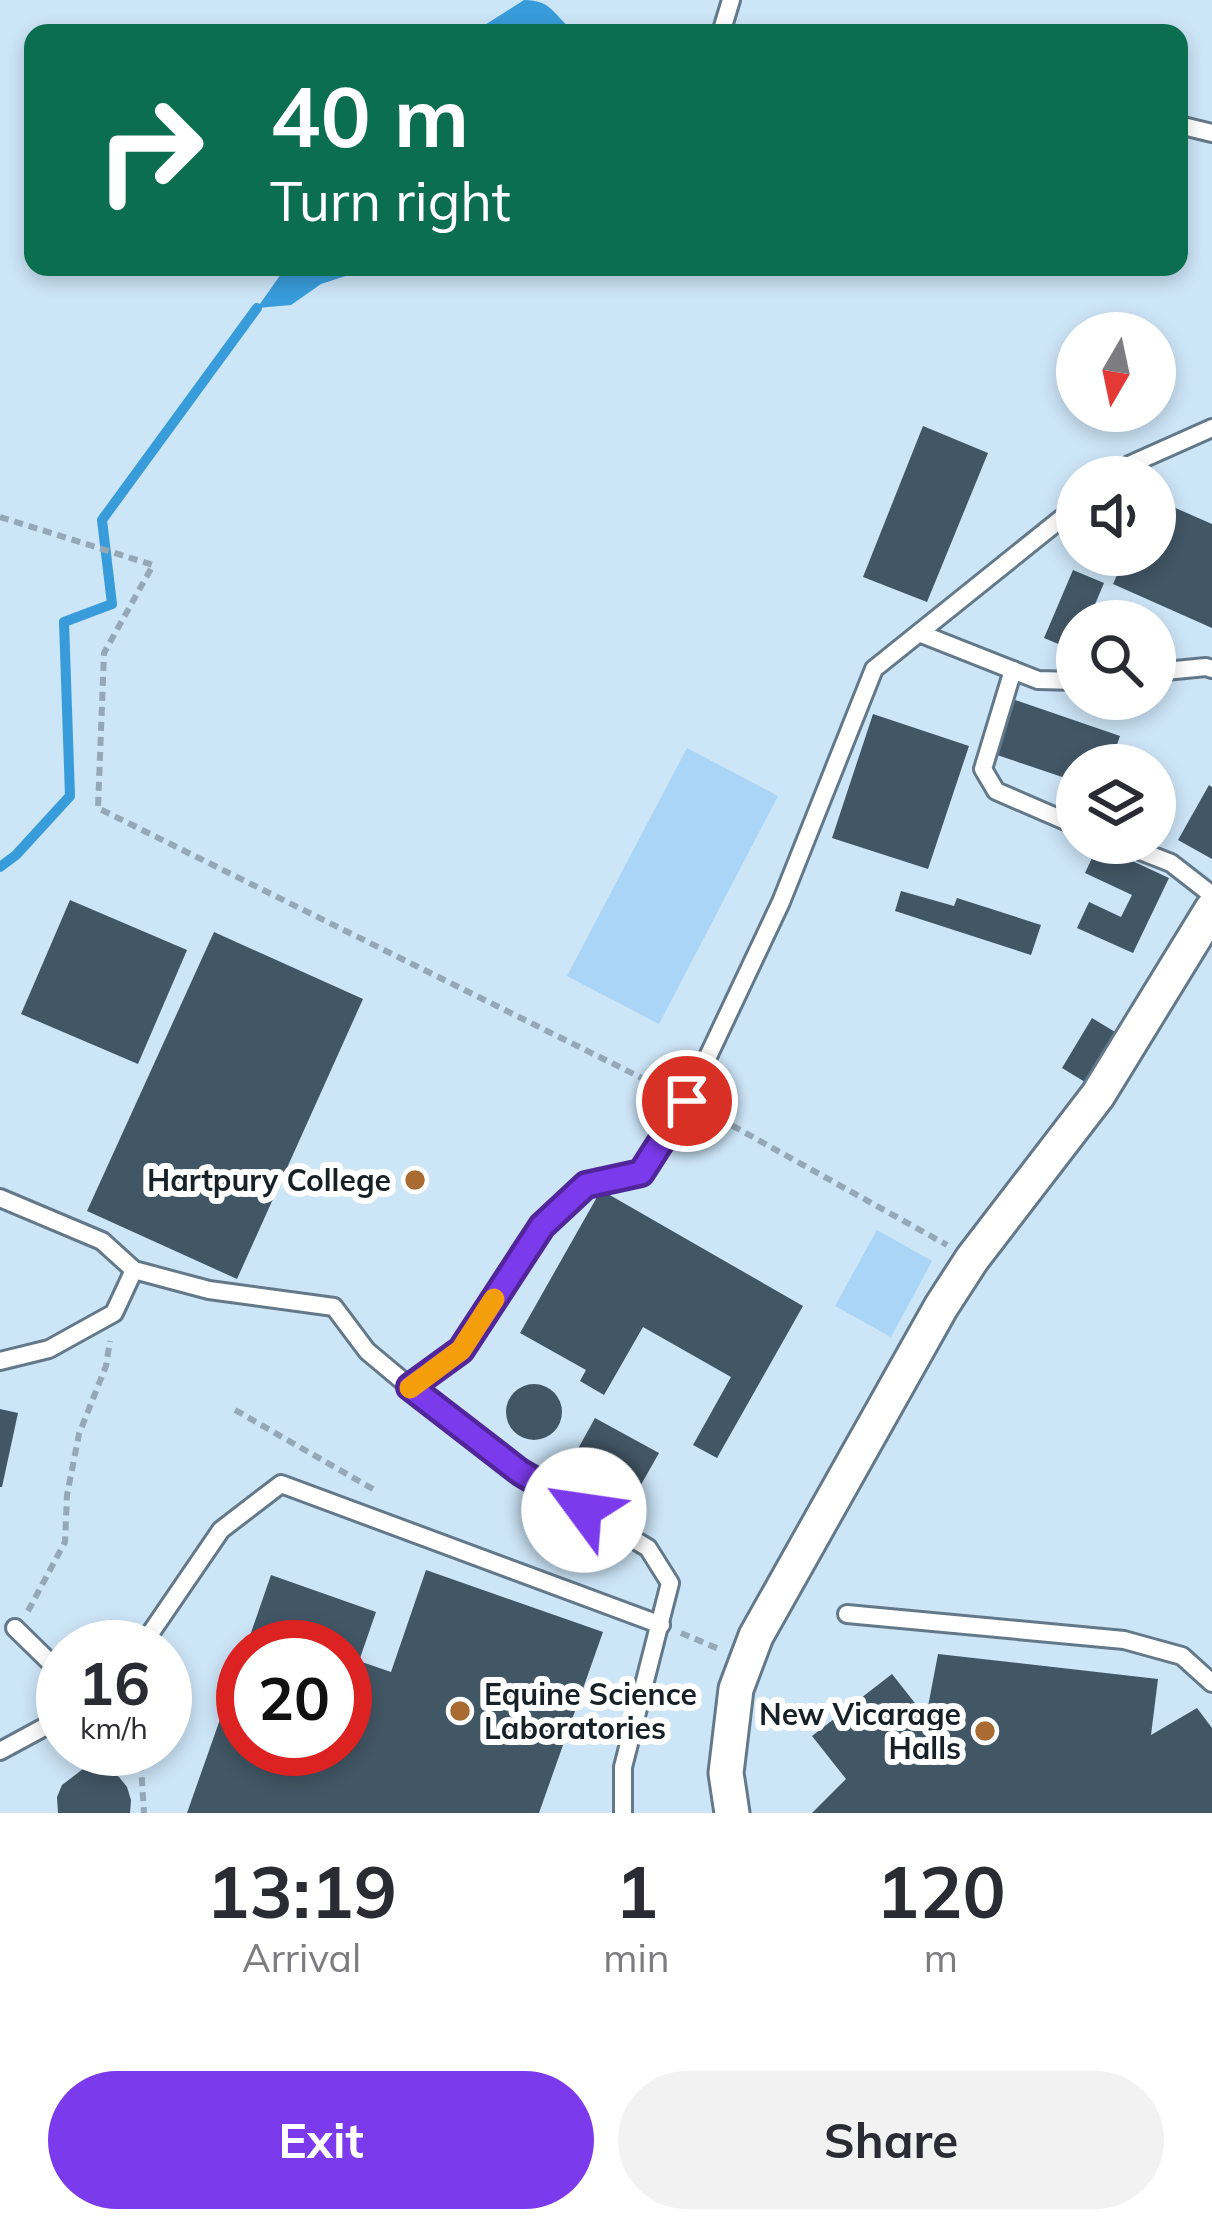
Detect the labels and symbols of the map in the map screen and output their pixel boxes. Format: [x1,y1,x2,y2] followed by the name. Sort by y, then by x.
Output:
[1056,312,1176,432] north arrow
[636,1050,738,1152] pin
[147,1161,391,1199] place label: Hartpury College
[402,1167,428,1193] marker: Hartpury College
[521,1447,647,1573] position arrow
[216,1620,372,1776] speed limit sign: 20
[484,1675,697,1747] place label: Equine Science Laboratories
[759,1695,961,1767] place label: New Vicarage Halls
[447,1698,473,1724] marker: Equine Science Laboratories
[972,1718,998,1744] marker: New Vicarage Halls

